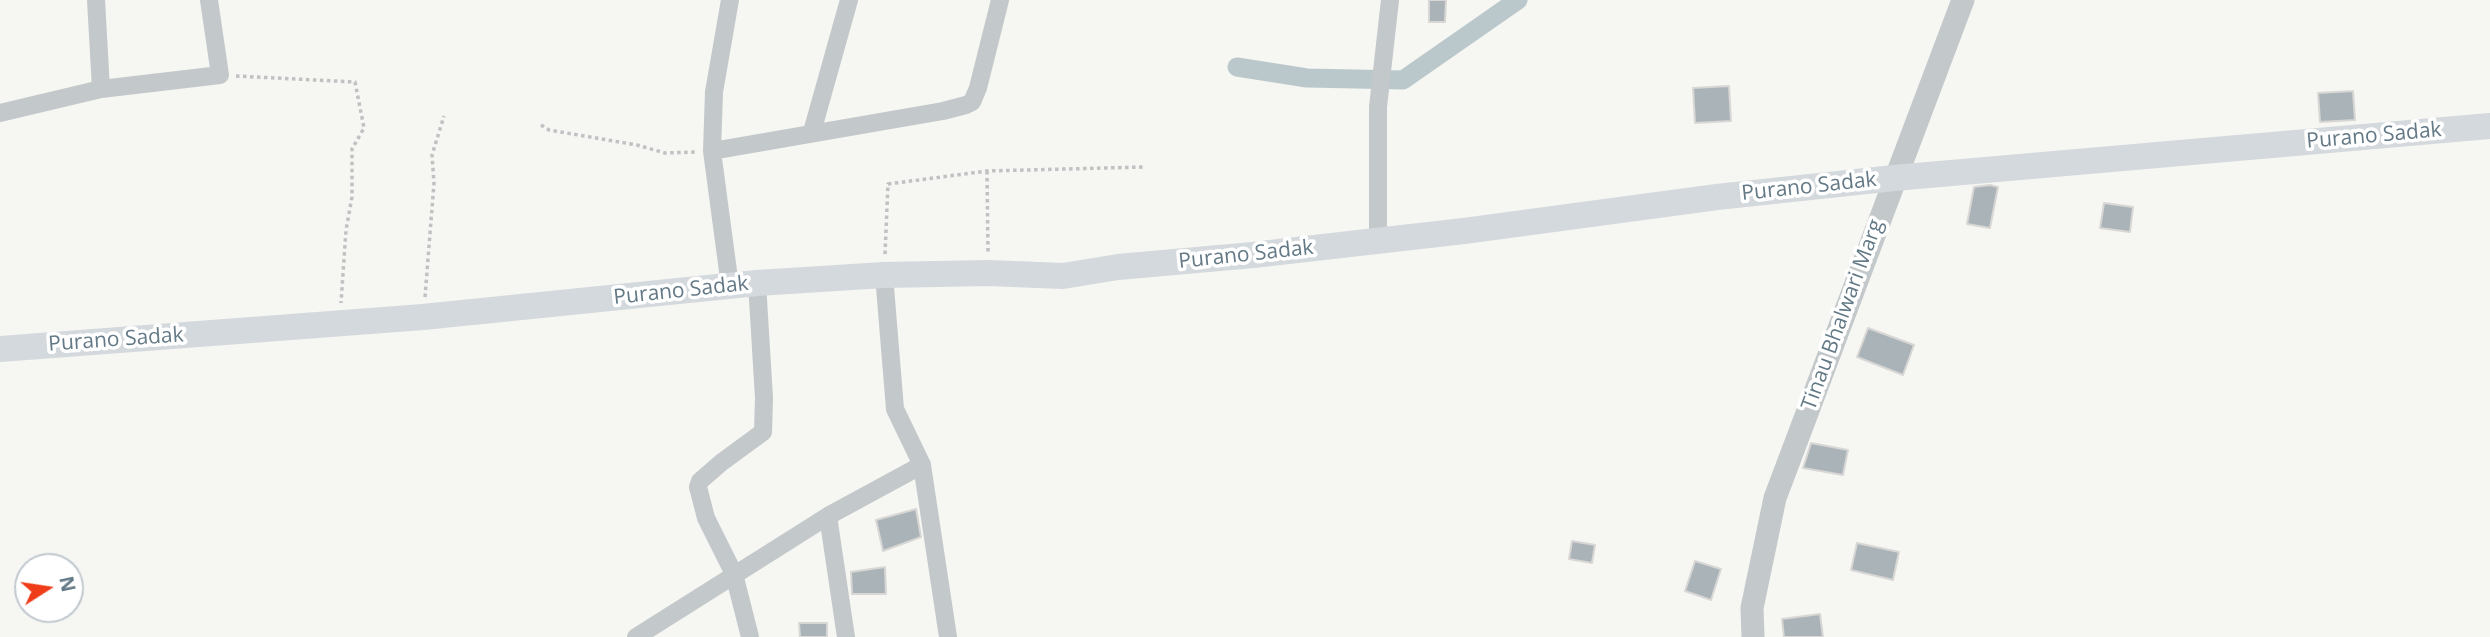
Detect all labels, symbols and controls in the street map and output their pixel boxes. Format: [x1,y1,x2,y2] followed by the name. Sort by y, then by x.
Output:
[2305,118,2443,154] street label: Purano Sadak
[1740,167,1878,207] street label: Purano Sadak
[1797,216,1889,414] street label: Tinau Bhalwari Marg
[1177,235,1315,275] street label: Purano Sadak
[612,271,750,311] street label: Purano Sadak
[48,323,184,357] street label: Purano Sadak
[14,553,84,623] north arrow
[53,574,82,594] text: N

